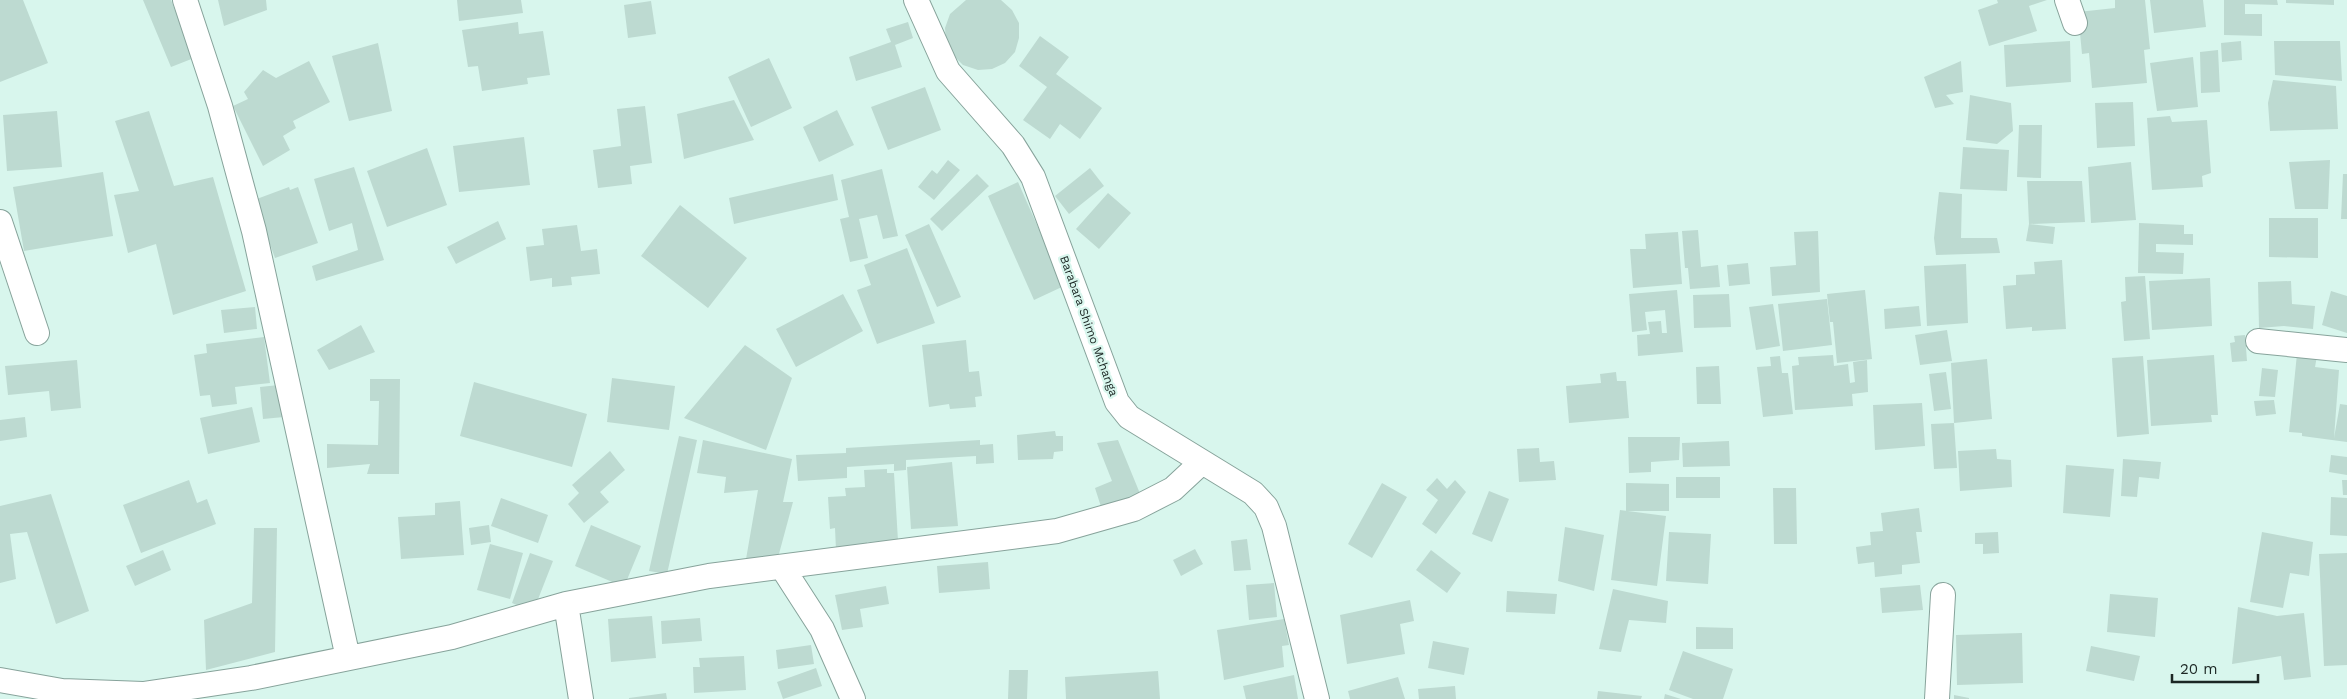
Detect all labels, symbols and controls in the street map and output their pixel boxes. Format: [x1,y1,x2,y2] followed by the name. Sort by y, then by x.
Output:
[1057,254,1121,398] street label: Barabara Shimo Mchanga
[2172,652,2258,684] scale bar
[2180,660,2218,678] text: 20 m

